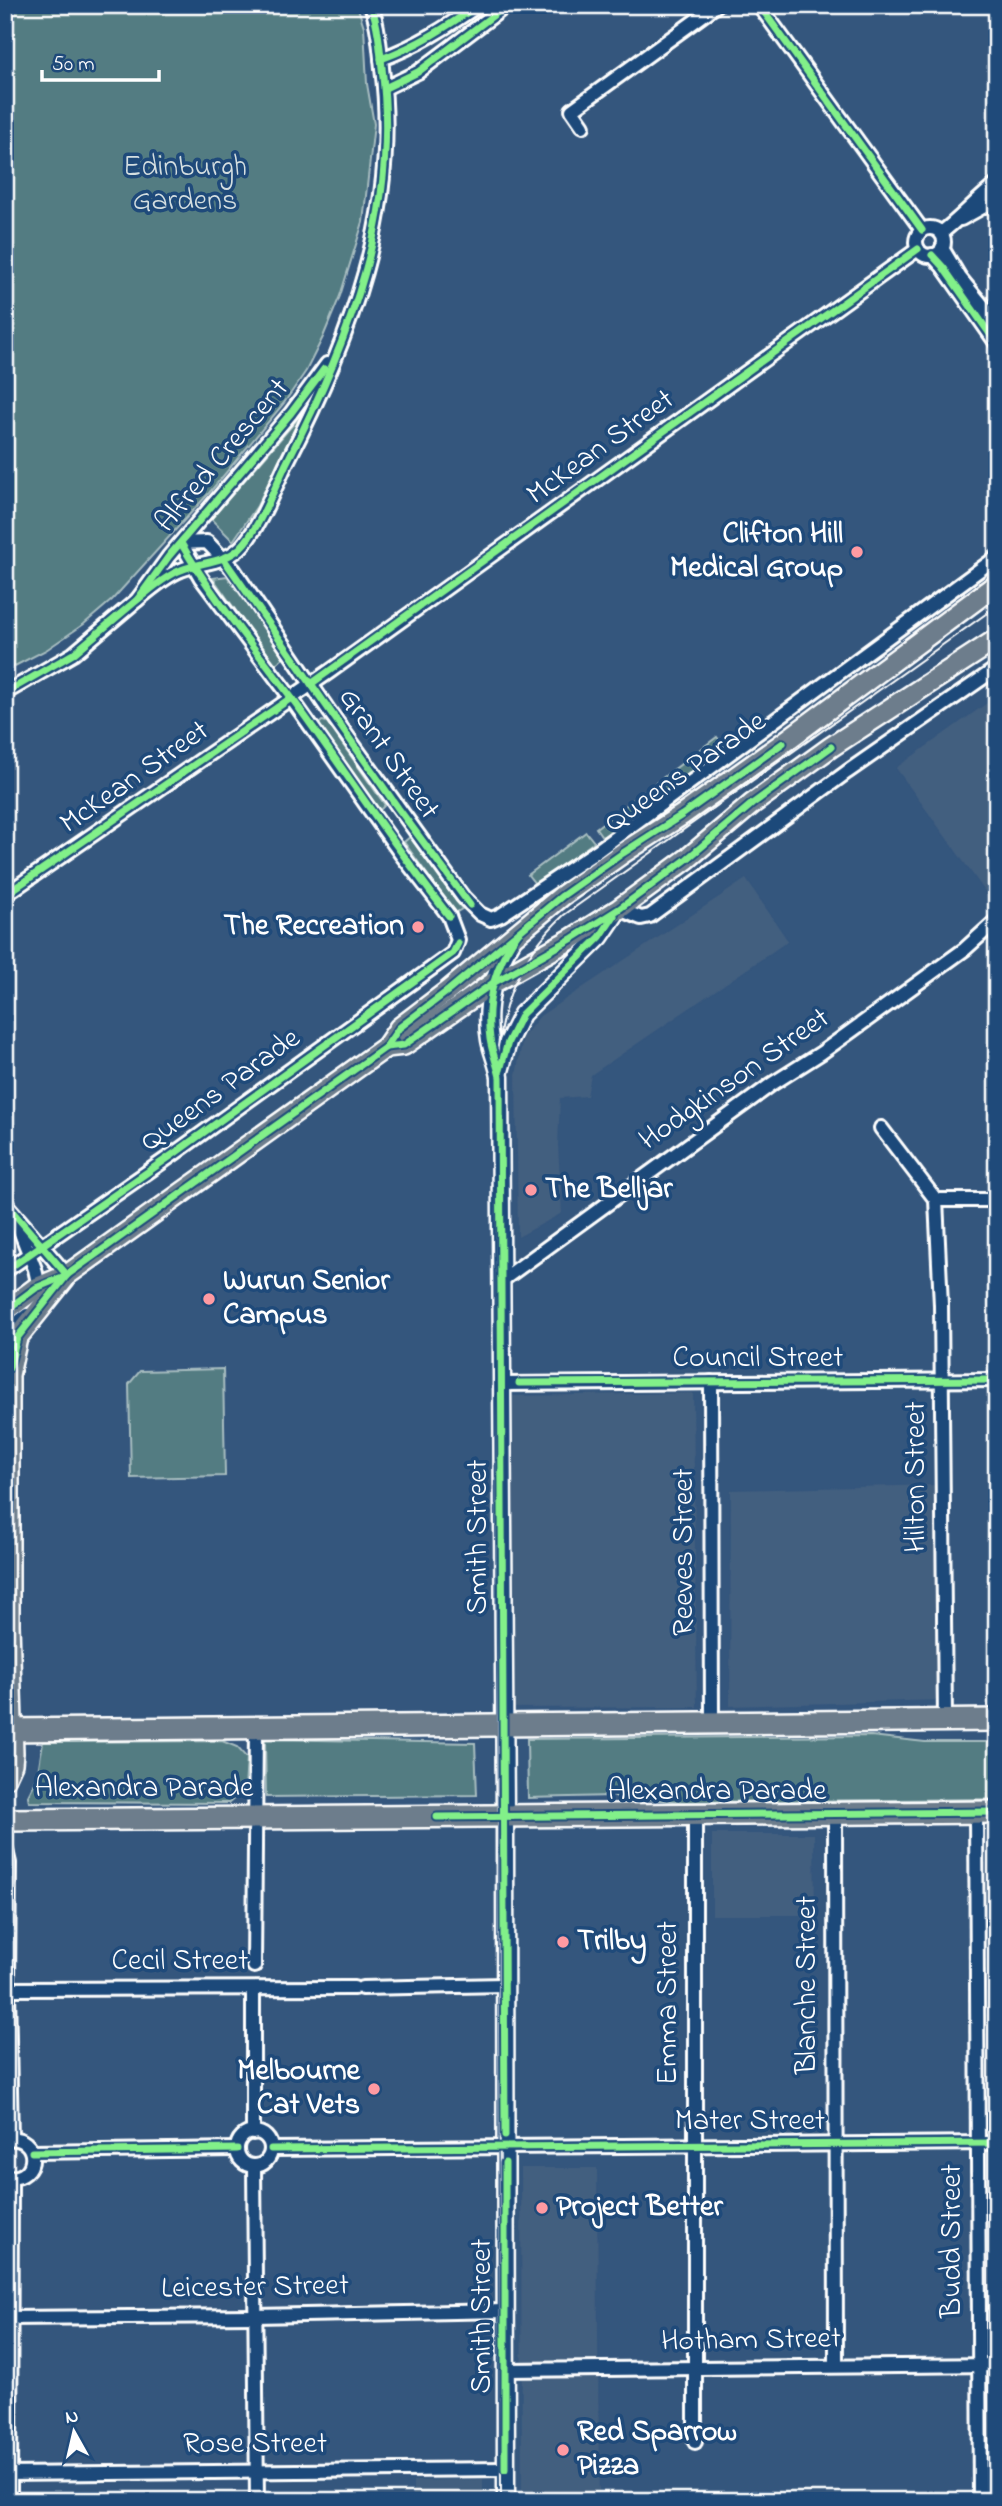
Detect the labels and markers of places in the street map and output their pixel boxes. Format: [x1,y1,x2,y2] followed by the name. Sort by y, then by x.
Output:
[670,513,843,591] place label: Clifton Hill Medical Group
[849,544,865,560] marker: Clifton Hill Medical Group
[223,905,404,949] place label: The Recreation
[410,919,426,935] marker: The Recreation
[545,1168,673,1212] place label: The Belljar
[523,1182,539,1198] marker: The Belljar
[223,1260,390,1338] place label: Wurun Senior Campus
[201,1291,217,1307] marker: Wurun Senior Campus
[577,1920,646,1964] place label: Trilby
[555,1934,571,1950] marker: Trilby
[237,2050,362,2128] place label: Melbourne Cat Vets
[366,2081,382,2097] marker: Melbourne Cat Vets
[556,2186,723,2230] place label: Project Better
[534,2200,550,2216] marker: Project Better
[577,2411,737,2489] place label: Red Sparrow Pizza
[555,2442,571,2458] marker: Red Sparrow Pizza

